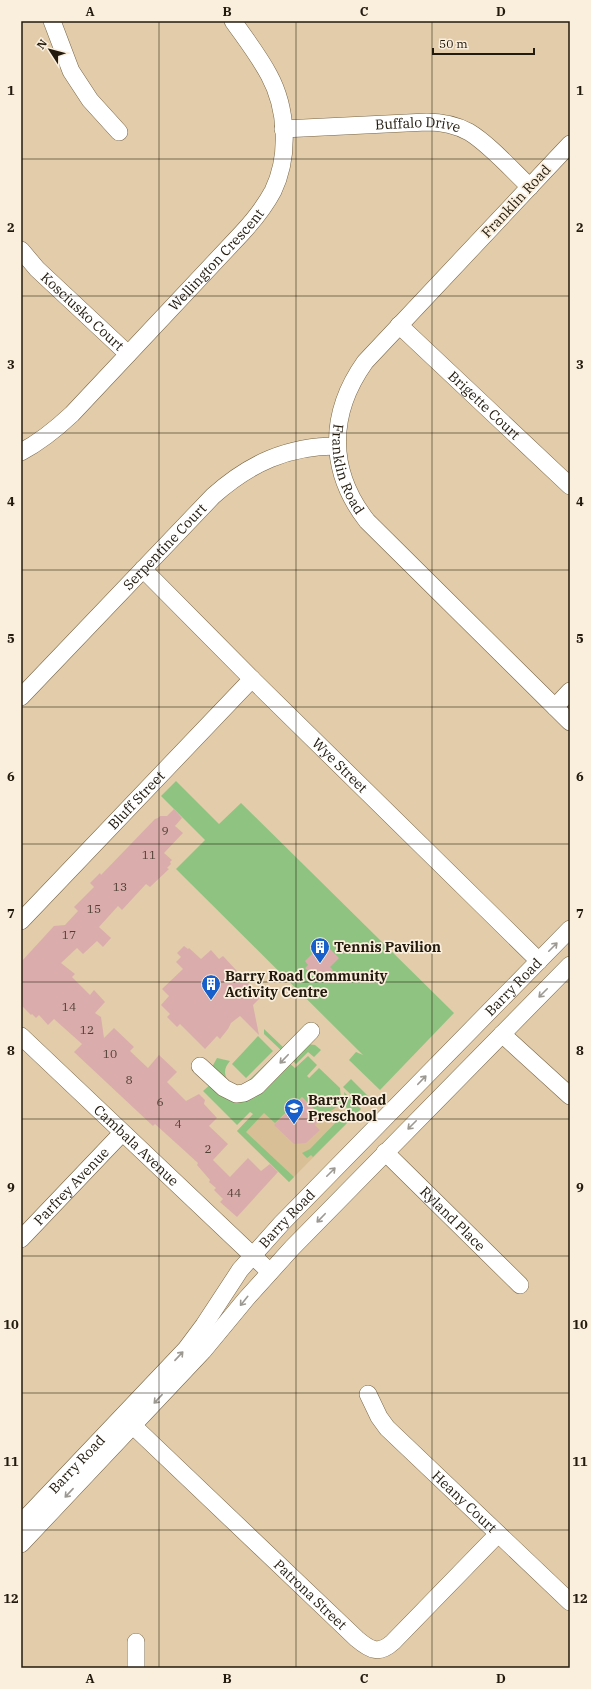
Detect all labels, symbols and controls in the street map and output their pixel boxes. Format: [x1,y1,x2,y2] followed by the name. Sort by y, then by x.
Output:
[85,3,95,20] text: A
[222,3,232,20] text: B
[360,3,369,20] text: C
[496,3,506,20] text: D
[30,30,70,70] north arrow
[433,30,534,56] scale bar
[34,36,50,52] text: N
[439,36,468,51] text: 50 m
[7,82,15,99] text: 1
[576,82,584,99] text: 1
[375,113,463,136] street label: Buffalo Drive
[478,160,555,241] street label: Franklin Road
[165,205,268,315] street label: Wellington Crescent
[7,219,15,236] text: 2
[576,219,584,236] text: 2
[37,268,128,355] street label: Kosciusko Court
[7,356,15,373] text: 3
[576,356,584,373] text: 3
[444,367,524,443] street label: Brigette Court
[328,423,369,518] street label: Franklin Road
[7,493,15,510] text: 4
[576,493,584,510] text: 4
[119,499,210,594] street label: Serpentine Court
[7,630,15,647] text: 5
[576,630,584,647] text: 5
[308,734,371,797] street label: Wye Street
[104,767,169,833] street label: Bluff Street
[7,768,15,785] text: 6
[576,768,584,785] text: 6
[161,823,169,838] house number: 9
[142,847,156,862] house number: 11
[113,879,127,894] house number: 13
[87,901,101,916] house number: 15
[7,905,15,922] text: 7
[576,905,584,922] text: 7
[62,927,76,942] house number: 17
[309,936,331,964] building icon: Tennis Pavilion
[334,938,441,956] place label: Tennis Pavilion
[548,942,557,952] one-way arrow
[481,954,546,1020] street label: Barry Road
[225,967,387,1001] place label: Barry Road Community Activity Centre
[200,973,222,1001] building icon: Barry Road Community Activity Centre
[538,988,548,998] one-way arrow
[62,999,76,1014] house number: 14
[80,1022,94,1037] house number: 12
[7,1042,15,1059] text: 8
[576,1042,584,1059] text: 8
[103,1046,117,1061] house number: 10
[279,1054,289,1064] one-way arrow
[125,1072,133,1087] house number: 8
[417,1075,427,1085] one-way arrow
[308,1091,387,1125] place label: Barry Road Preschool
[156,1094,164,1109] house number: 6
[283,1097,305,1125] school or university icon: Barry Road Preschool
[90,1101,183,1190] street label: Cambala Avenue
[174,1116,182,1131] house number: 4
[407,1120,417,1130] one-way arrow
[204,1141,212,1156] house number: 2
[30,1143,113,1229] street label: Parfrey Avenue
[326,1167,336,1177] one-way arrow
[7,1179,15,1196] text: 9
[576,1179,584,1196] text: 9
[416,1183,489,1255] street label: Ryland Place
[227,1185,241,1200] house number: 44
[255,1185,319,1252] street label: Barry Road
[316,1213,326,1223] one-way arrow
[240,1296,249,1307] one-way arrow
[3,1316,19,1333] text: 10
[572,1316,588,1333] text: 10
[174,1351,183,1362] one-way arrow
[154,1394,163,1404] one-way arrow
[45,1431,109,1497] street label: Barry Road
[3,1453,19,1470] text: 11
[572,1453,588,1470] text: 11
[428,1467,501,1537] street label: Heany Court
[64,1488,74,1498] one-way arrow
[270,1556,351,1634] street label: Patrona Street
[3,1590,19,1607] text: 12
[572,1590,588,1607] text: 12
[85,1670,95,1687] text: A
[222,1670,232,1687] text: B
[360,1670,369,1687] text: C
[496,1670,506,1687] text: D

